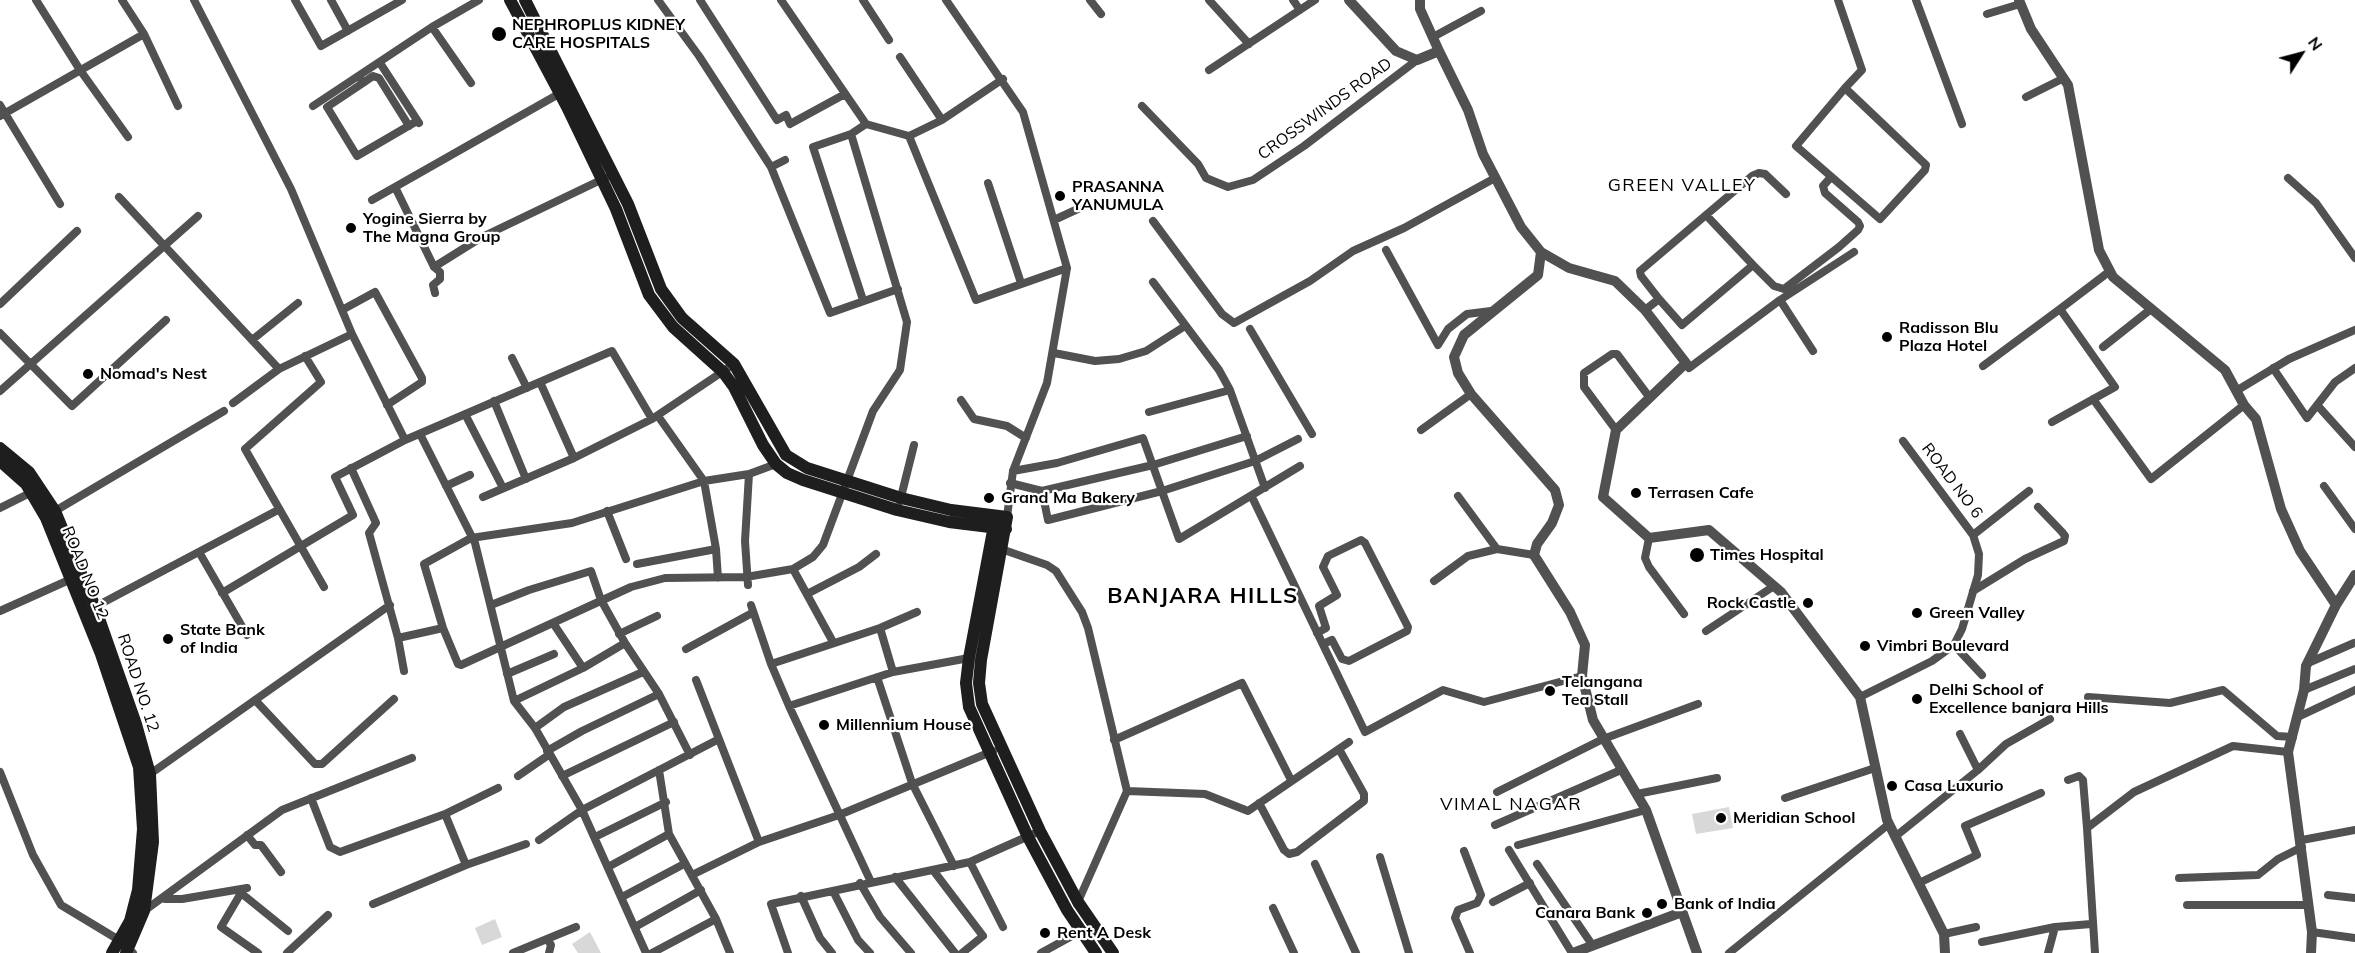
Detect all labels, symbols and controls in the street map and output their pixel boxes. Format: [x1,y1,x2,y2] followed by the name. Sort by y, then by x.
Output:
[512,15,685,53] place label: NEPHROPLUS KIDNEY CARE HOSPITALS
[2271,24,2331,84] north arrow
[490,25,508,43] marker: NEPHROPLUS KIDNEY CARE HOSPITALS
[2304,33,2327,54] text: N
[1254,54,1396,164] street label: CROSSWINDS ROAD
[1608,175,1756,197] district label: GREEN VALLEY
[1072,177,1164,215] place label: PRASANNA YANUMULA
[1053,189,1067,203] marker: PRASANNA YANUMULA
[363,209,500,247] place label: Yogine Sierra by The Magna Group
[344,221,358,235] marker: Yogine Sierra by The Magna Group
[1899,318,1998,356] place label: Radisson Blu Plaza Hotel
[1880,330,1894,344] marker: Radisson Blu Plaza Hotel
[100,364,207,384] place label: Nomad's Nest
[81,367,95,381] marker: Nomad's Nest
[1918,440,1986,522] street label: ROAD NO 6
[1648,483,1754,503] place label: Terrasen Cafe
[1629,486,1643,500] marker: Terrasen Cafe
[1001,488,1135,508] place label: Grand Ma Bakery
[982,491,996,505] marker: Grand Ma Bakery
[58,524,112,622] street label: ROAD NO 12
[1710,545,1824,565] place label: Times Hospital
[1688,546,1706,564] marker: Times Hospital
[1107,583,1299,609] district label: BANJARA HILLS
[1707,593,1796,613] place label: Rock Castle
[1801,596,1815,610] marker: Rock Castle
[1929,603,2025,623] place label: Green Valley
[1910,606,1924,620] marker: Green Valley
[180,620,265,658] place label: State Bank of India
[113,632,163,734] street label: ROAD NO. 12
[161,632,175,646] marker: State Bank of India
[1877,636,2009,656] place label: Vimbri Boulevard
[1858,639,1872,653] marker: Vimbri Boulevard
[1562,672,1643,710] place label: Telangana Tea Stall
[1929,680,2109,718] place label: Delhi School of Excellence banjara Hills
[1543,684,1557,698] marker: Telangana Tea Stall
[1910,692,1924,706] marker: Delhi School of Excellence banjara Hills
[836,715,971,735] place label: Millennium House
[817,718,831,732] marker: Millennium House
[1904,776,2004,796] place label: Casa Luxurio
[1885,779,1899,793] marker: Casa Luxurio
[1440,794,1582,816] district label: VIMAL NAGAR
[1733,808,1855,828] place label: Meridian School
[1714,811,1728,825] marker: Meridian School
[1674,894,1776,914] place label: Bank of India
[1655,897,1669,911] marker: Bank of India
[1535,903,1635,923] place label: Canara Bank
[1640,906,1654,920] marker: Canara Bank
[1057,923,1151,943] place label: Rent A Desk
[1038,926,1052,940] marker: Rent A Desk

